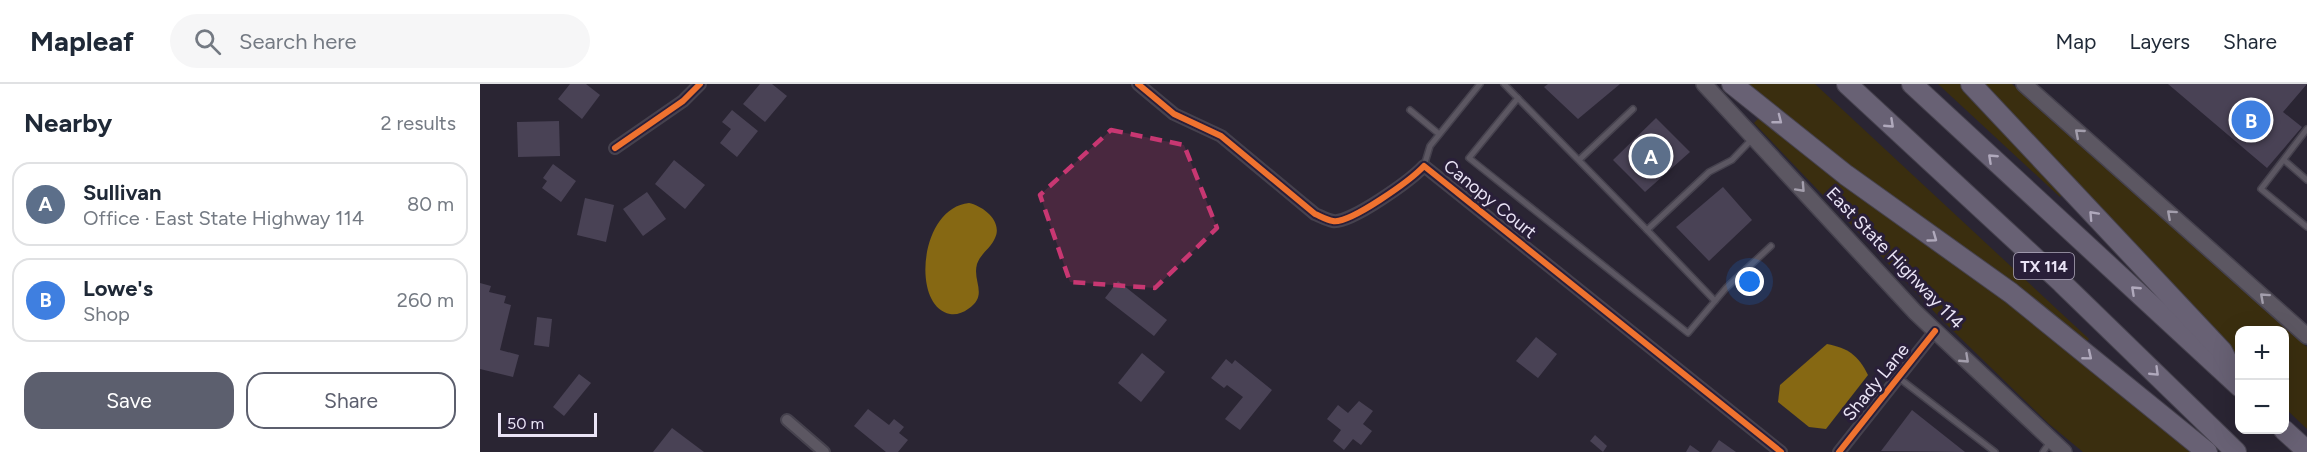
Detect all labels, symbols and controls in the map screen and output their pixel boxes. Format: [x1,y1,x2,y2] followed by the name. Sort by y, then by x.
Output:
[170,14,590,68] search box
[30,24,134,58] text: Mapleaf
[191,25,224,58] icon: search
[239,28,357,55] text: Search here
[2056,29,2096,54] text: Map
[2129,29,2190,54] text: Layers
[2223,29,2277,54] text: Share
[2232,98,2270,142] pin: B
[24,107,112,139] text: Nearby
[380,111,456,135] text: 2 results
[1771,113,1782,124] one-way arrow
[1883,117,1894,128] one-way arrow
[2075,129,2086,140] one-way arrow
[1632,134,1670,178] pin: A
[1988,154,1999,165] one-way arrow
[1439,155,1541,243] street label: Canopy Court
[83,179,162,206] text: Sullivan
[1794,181,1805,192] one-way arrow
[1822,183,1968,333] street label: East State Highway 114
[38,192,53,216] text: A
[407,192,454,216] text: 80 m
[83,206,364,230] text: Office · East State Highway 114
[2167,210,2178,221] one-way arrow
[2089,211,2100,222] one-way arrow
[1927,231,1938,242] one-way arrow
[2014,253,2074,279] road number: TX 114
[1735,267,1764,296] your location
[83,275,153,302] text: Lowe's
[2131,287,2142,298] one-way arrow
[39,288,52,312] text: B
[397,288,454,312] text: 260 m
[2260,293,2270,304] one-way arrow
[83,302,130,326] text: Shop
[2235,326,2289,434] map controls
[2235,326,2289,380] button: +
[1838,339,1914,425] street label: Shady Lane
[2081,349,2092,360] one-way arrow
[1958,352,1969,363] one-way arrow
[2147,365,2158,376] one-way arrow
[24,372,234,429] button: Save
[246,372,456,429] button: Share
[2235,380,2289,434] button: −
[498,410,597,438] scale bar
[507,414,544,433] text: 50 m

